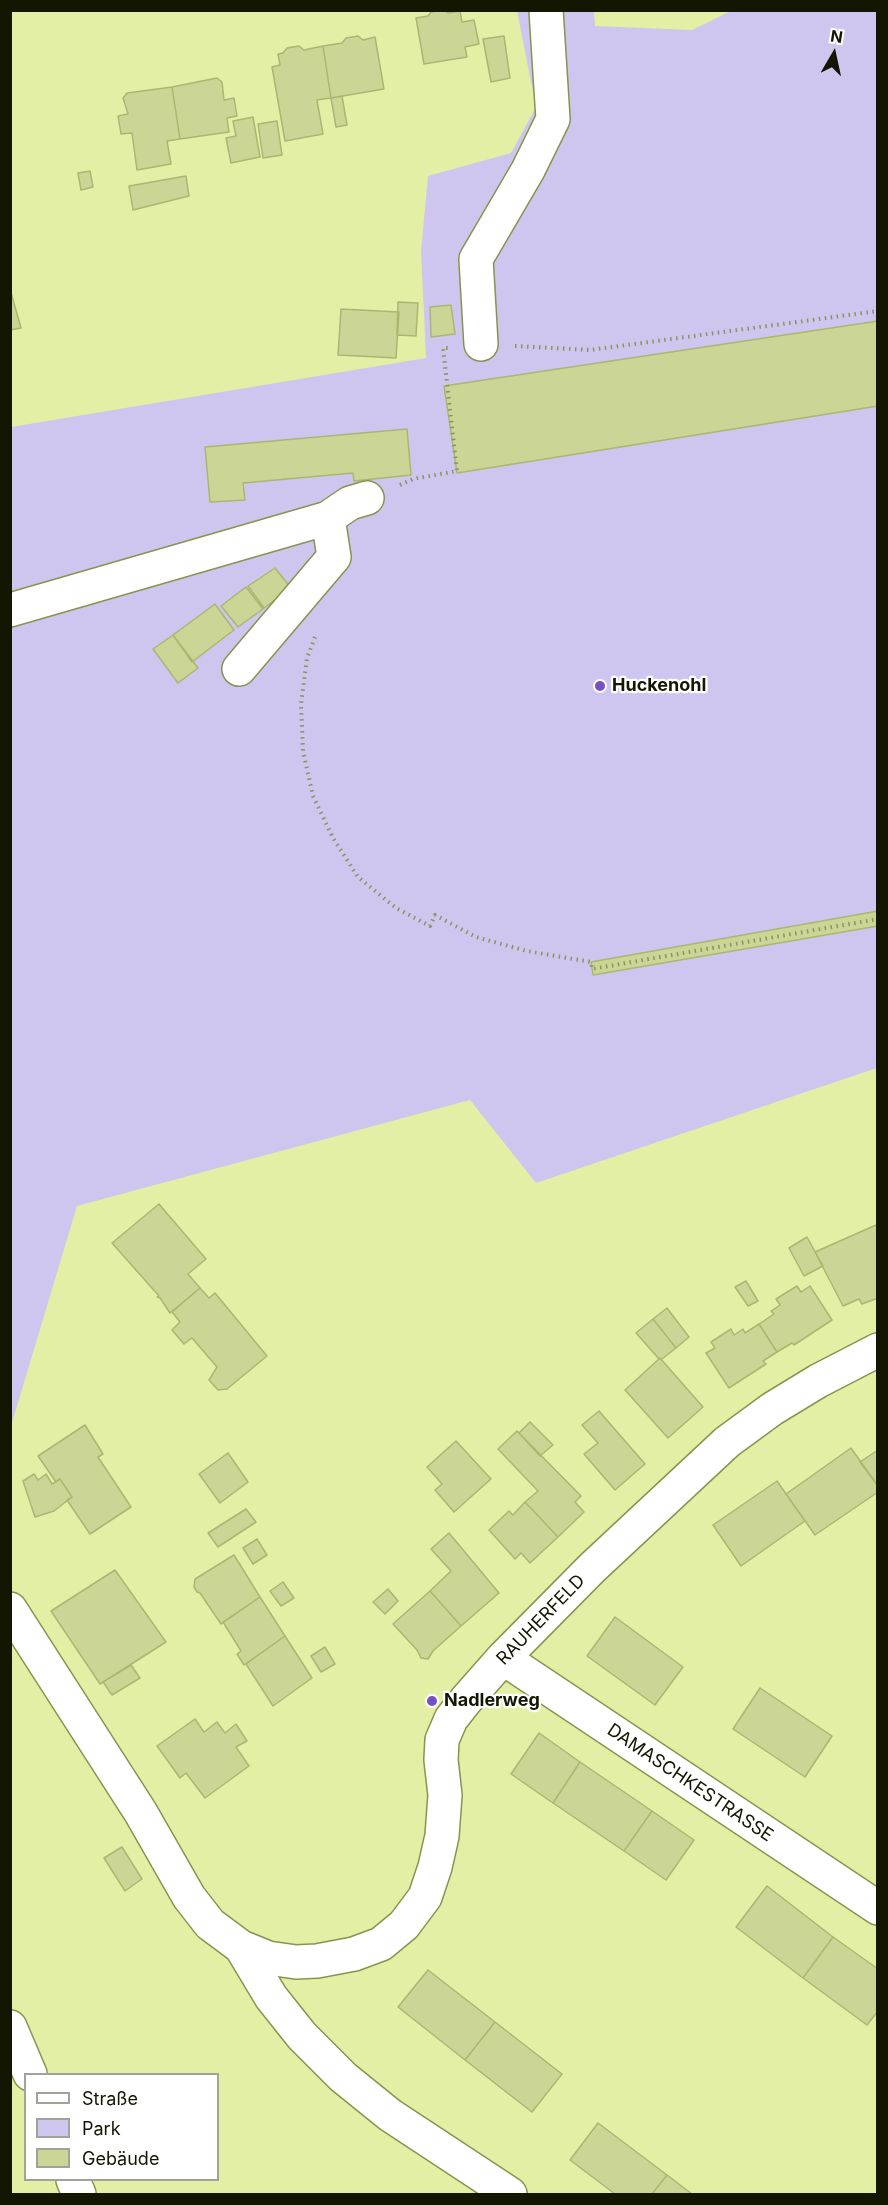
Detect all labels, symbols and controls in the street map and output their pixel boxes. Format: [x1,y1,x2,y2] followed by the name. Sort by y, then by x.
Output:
[804,24,864,84] north arrow
[829,25,844,47] text: N
[612,675,706,697] place label: Huckenohl
[593,679,607,693] marker: Huckenohl
[492,1570,590,1670] street label: RAUHERFELD
[444,1690,540,1712] place label: Nadlerweg
[425,1694,439,1708] marker: Nadlerweg
[603,1719,777,1847] street label: DAMASCHKESTRASSE
[24,2073,219,2181] legend
[82,2088,138,2109] text: Straße
[82,2118,121,2139] text: Park
[82,2148,159,2169] text: Gebäude

